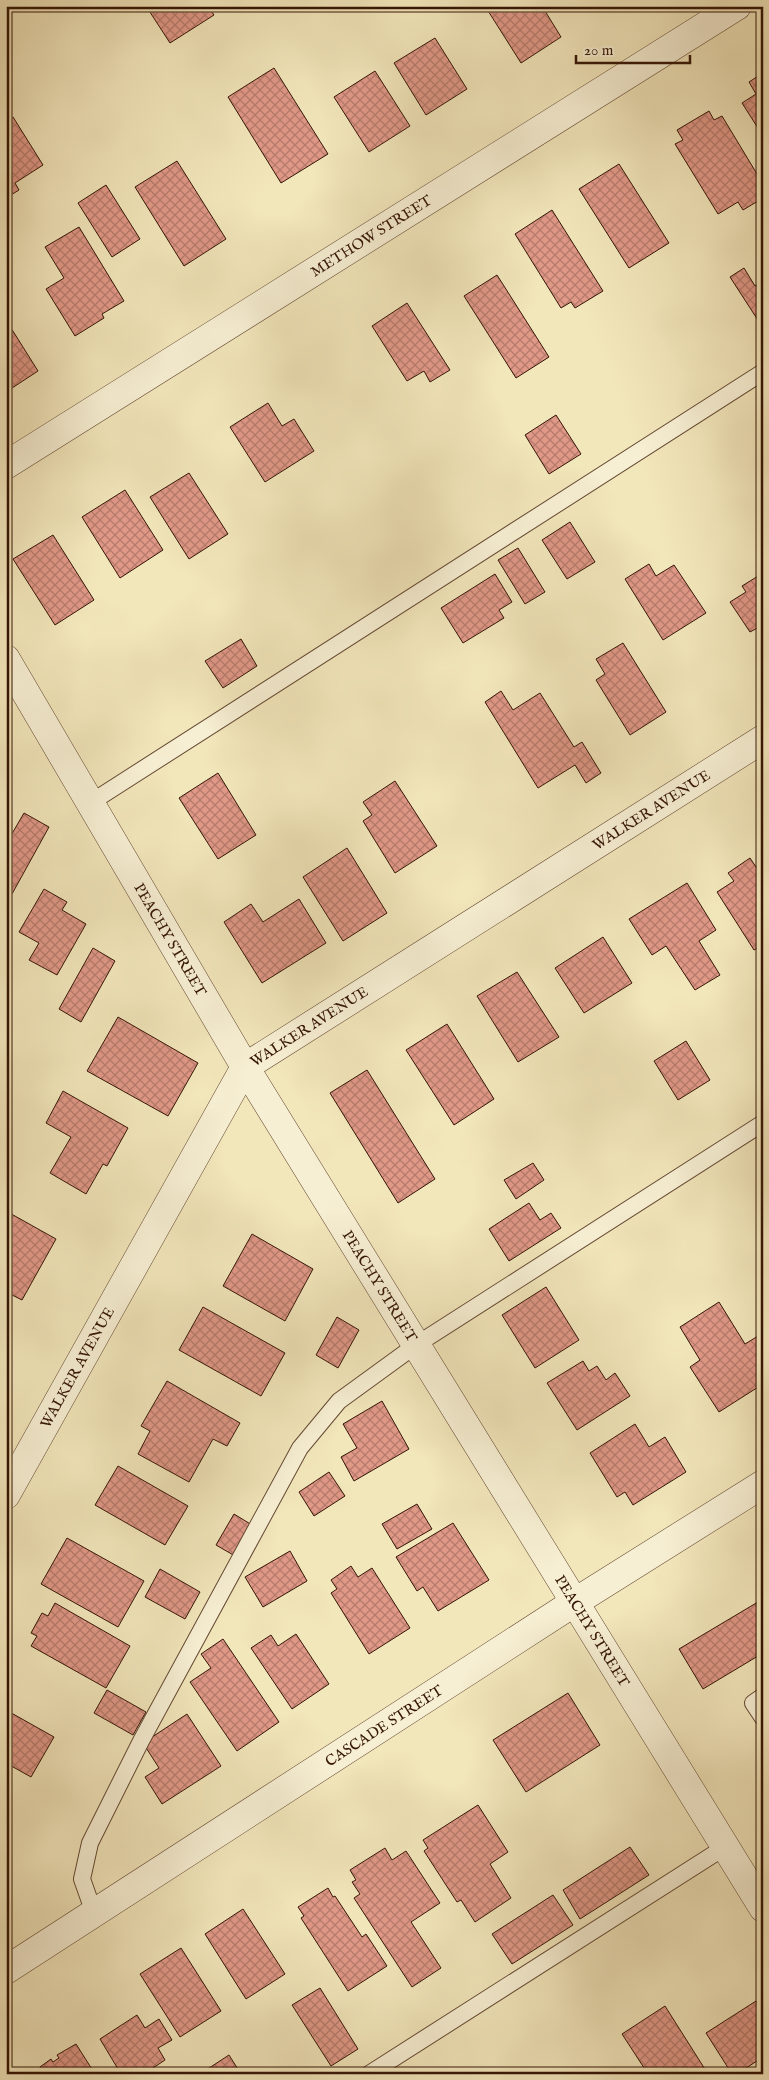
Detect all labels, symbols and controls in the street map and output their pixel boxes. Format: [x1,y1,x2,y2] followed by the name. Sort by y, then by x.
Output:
[576,32,690,64] scale bar
[584,41,614,60] text: 20 m
[307,191,436,281] street label: METHOW STREET
[589,766,714,855] street label: WALKER AVENUE
[129,880,210,1000] street label: PEACHY STREET
[247,982,372,1071] street label: WALKER AVENUE
[338,1227,421,1346] street label: PEACHY STREET
[36,1304,119,1432] street label: WALKER AVENUE
[550,1572,633,1691] street label: PEACHY STREET
[322,1681,447,1771] street label: CASCADE STREET

